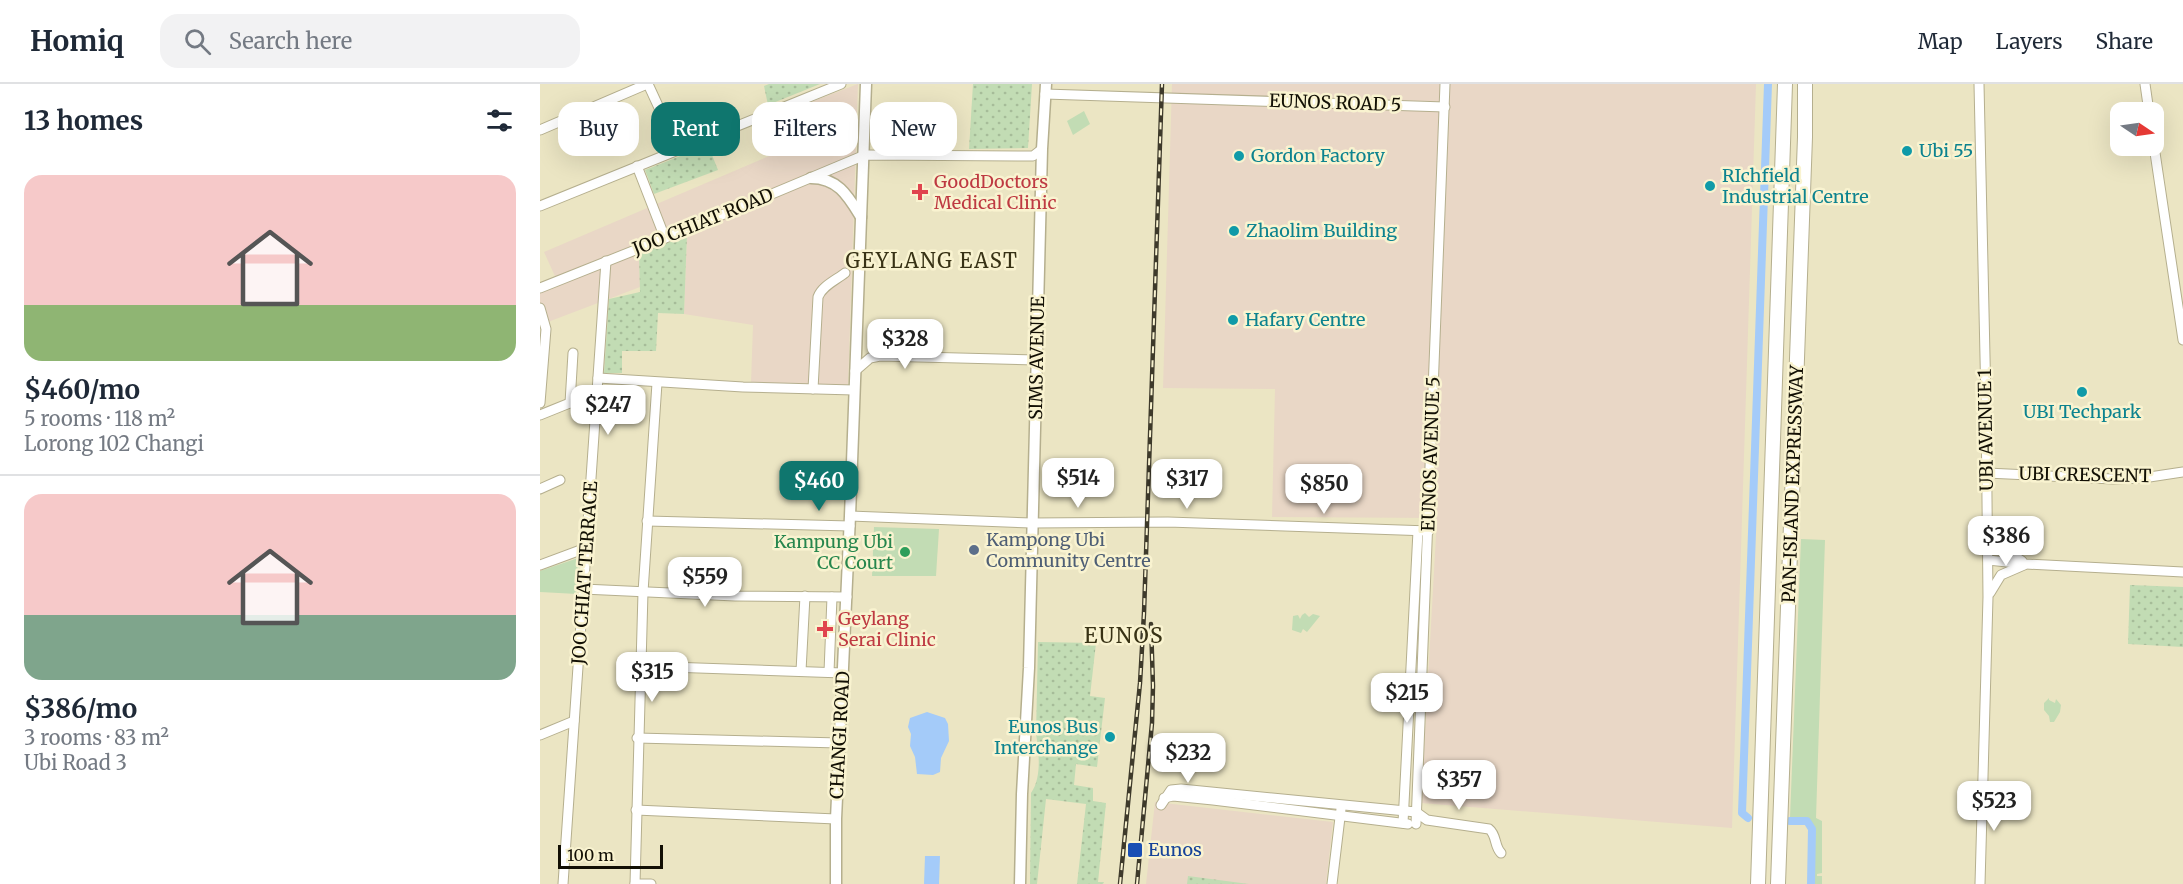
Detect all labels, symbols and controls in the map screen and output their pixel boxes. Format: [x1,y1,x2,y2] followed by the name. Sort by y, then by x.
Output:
[160,14,580,68] search box
[30,23,124,59] text: Homiq
[181,25,214,58] icon: search
[229,27,352,55] text: Search here
[1918,28,1963,55] text: Map
[1996,28,2063,55] text: Layers
[2096,28,2153,55] text: Share
[1268,89,1402,116] street label: EUNOS ROAD 5
[558,102,639,156] chip: Buy
[651,102,740,156] chip: Rent
[752,102,858,156] chip: Filters
[870,102,957,156] chip: New
[2110,102,2164,156] north arrow
[2110,102,2164,156] map controls
[24,104,143,137] text: 13 homes
[483,104,516,137] icon: filters
[1919,139,1973,162] place label: Ubi 55
[1251,144,1386,167] place label: Gordon Factory
[1900,144,1914,158] marker: Ubi 55
[1232,149,1246,163] marker: Gordon Factory
[1722,164,1869,208] place label: RIchfield Industrial Centre
[934,170,1057,214] place label: GoodDoctors Medical Clinic
[1703,179,1717,193] marker: RIchfield Industrial Centre
[628,183,777,261] street label: JOO CHIAT ROAD
[911,183,929,201] marker: GoodDoctors Medical Clinic
[216,214,324,322] icon: home
[1246,219,1397,242] place label: Zhaolim Building
[1227,224,1241,238] marker: Zhaolim Building
[846,248,1018,273] district label: GEYLANG EAST
[1024,295,1049,420] street label: SIMS AVENUE
[1245,308,1365,331] place label: Hafary Centre
[1226,313,1240,327] marker: Hafary Centre
[869,319,941,370] pin: $328
[881,326,929,351] text: $328
[1777,364,1808,603] street label: PAN-ISLAND EXPRESSWAY
[1973,369,1998,491] street label: UBI AVENUE 1
[24,373,140,406] text: $460/mo
[1416,376,1445,532] street label: EUNOS AVENUE 5
[572,385,644,436] pin: $247
[2075,385,2089,399] marker: UBI Techpark
[585,392,631,417] text: $247
[2023,400,2142,423] place label: UBI Techpark
[24,406,175,431] text: 5 rooms · 118 m²
[24,431,204,456] text: Lorong 102 Changi
[1042,458,1114,509] pin: $514
[1151,459,1223,510] pin: $317
[783,461,855,512] pin: $460
[2018,462,2152,487] street label: UBI CRESCENT
[1288,464,1360,515] pin: $850
[1056,465,1100,490] text: $514
[1165,466,1209,491] text: $317
[793,468,845,493] text: $460
[1299,471,1349,496] text: $850
[567,480,602,666] street label: JOO CHIAT TERRACE
[1970,516,2042,567] pin: $386
[1982,523,2030,548] text: $386
[986,528,1151,572] place label: Kampong Ubi Community Centre
[774,530,893,574] place label: Kampung Ubi CC Court
[216,533,324,641] icon: home
[967,543,981,557] marker: Kampong Ubi Community Centre
[898,545,912,559] marker: Kampung Ubi CC Court
[669,557,741,608] pin: $559
[682,564,728,589] text: $559
[838,607,936,651] place label: Geylang Serai Clinic
[816,620,834,638] marker: Geylang Serai Clinic
[1084,622,1164,649] district label: EUNOS
[616,652,688,703] pin: $315
[630,659,674,684] text: $315
[825,671,854,799] street label: CHANGI ROAD
[1371,673,1443,724] pin: $215
[1385,680,1429,705] text: $215
[24,692,137,725] text: $386/mo
[994,715,1098,759] place label: Eunos Bus Interchange
[24,725,169,750] text: 3 rooms · 83 m²
[1103,730,1117,744] marker: Eunos Bus Interchange
[1152,733,1224,784] pin: $232
[1165,740,1211,765] text: $232
[24,750,127,775] text: Ubi Road 3
[1423,760,1495,811] pin: $357
[1436,767,1482,792] text: $357
[1958,781,2030,832] pin: $523
[1971,788,2017,813] text: $523
[1148,838,1202,861] place label: Eunos
[1126,841,1144,859] marker: Eunos
[558,842,663,870] scale bar
[567,845,614,865] text: 100 m

